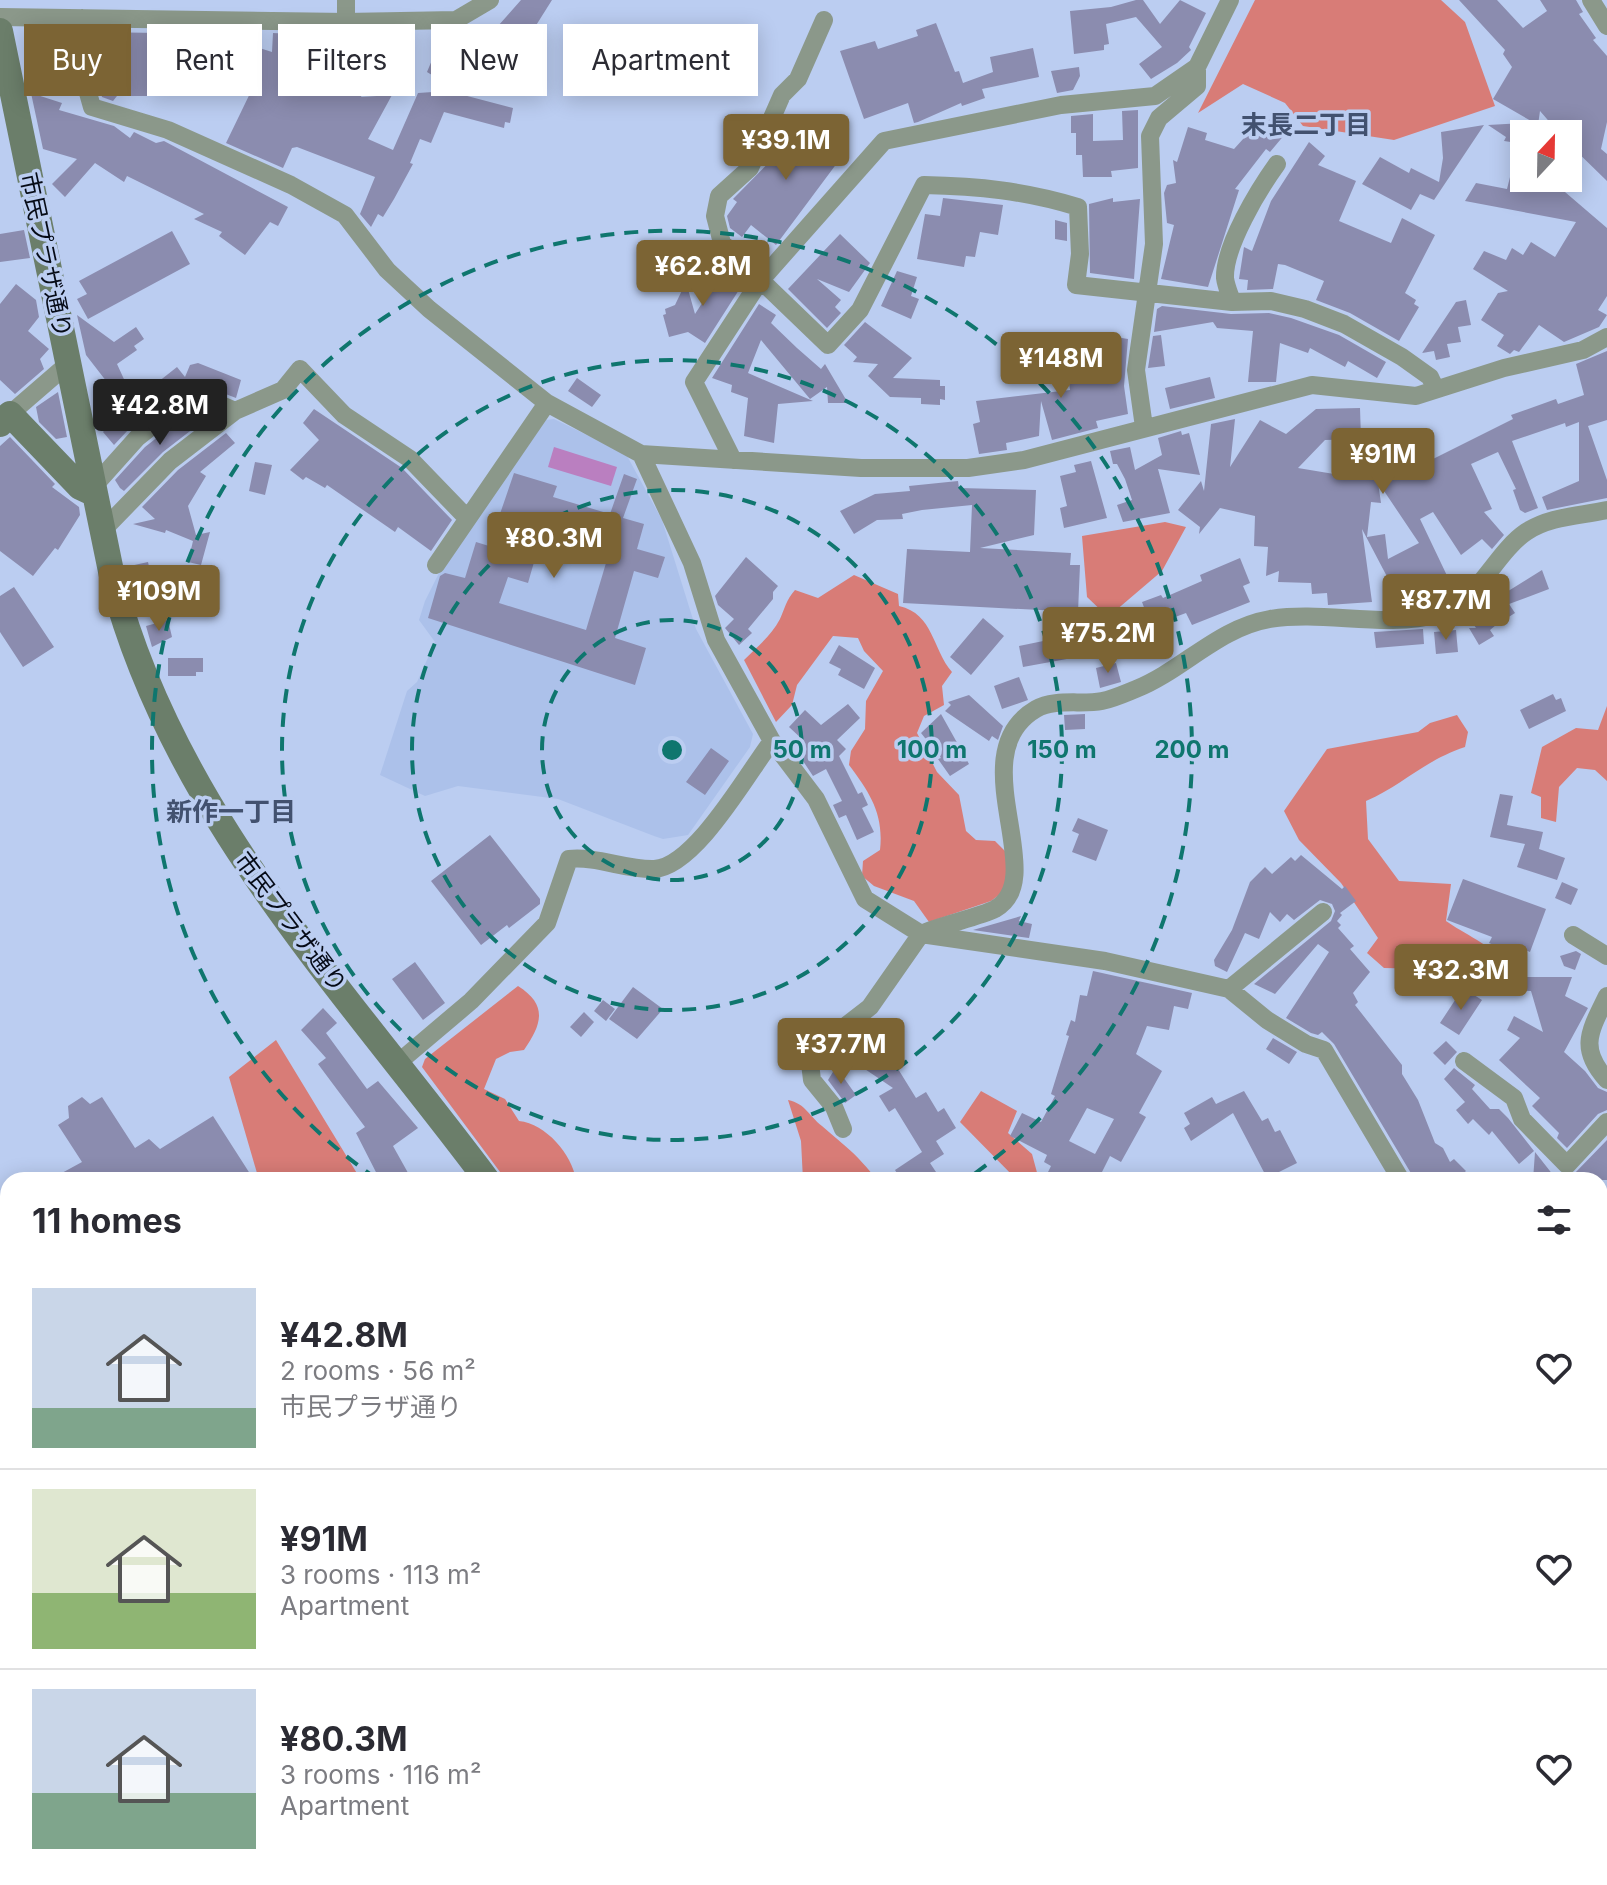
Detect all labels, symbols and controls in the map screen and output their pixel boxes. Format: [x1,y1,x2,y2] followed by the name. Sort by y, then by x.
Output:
[24,24,131,96] chip: Buy
[147,24,262,96] chip: Rent
[278,24,415,96] chip: Filters
[431,24,547,96] chip: New
[563,24,758,96] chip: Apartment
[1241,109,1371,140] district label: 末長二丁目
[721,114,851,182] pin: ¥39.1M
[1510,120,1582,192] north arrow
[1510,120,1582,192] map controls
[741,124,831,155] text: ¥39.1M
[14,170,78,340] street label: 市民プラザ通り
[638,240,768,308] pin: ¥62.8M
[654,250,752,281] text: ¥62.8M
[1005,332,1117,400] pin: ¥148M
[1019,342,1103,373] text: ¥148M
[95,379,225,447] pin: ¥42.8M
[111,389,209,420] text: ¥42.8M
[1336,428,1430,496] pin: ¥91M
[1349,438,1417,469] text: ¥91M
[489,512,619,580] pin: ¥80.3M
[505,522,603,553] text: ¥80.3M
[103,565,215,633] pin: ¥109M
[1381,574,1511,642] pin: ¥87.7M
[117,575,201,606] text: ¥109M
[1401,584,1492,615] text: ¥87.7M
[1043,607,1173,675] pin: ¥75.2M
[1061,617,1156,648] text: ¥75.2M
[772,735,832,764] text: 50 m
[897,735,967,764] text: 100 m
[1027,735,1097,764] text: 150 m
[1154,735,1230,764] text: 200 m
[658,736,686,764] centre of rings
[166,796,296,827] district label: 新作一丁目
[229,846,353,998] street label: 市民プラザ通り
[1396,944,1526,1012] pin: ¥32.3M
[1412,954,1510,985] text: ¥32.3M
[776,1018,906,1086] pin: ¥37.7M
[796,1028,886,1059] text: ¥37.7M
[1532,1198,1576,1242] icon: filters
[32,1200,182,1241] text: 11 homes
[280,1314,408,1355] text: ¥42.8M
[96,1320,192,1416] icon: home
[1532,1346,1576,1390] icon: heart
[280,1355,476,1386] text: 2 rooms · 56 m²
[280,1391,462,1422] text: 市民プラザ通り
[280,1518,368,1559] text: ¥91M
[96,1521,192,1617] icon: home
[1532,1547,1576,1591] icon: heart
[280,1559,481,1590] text: 3 rooms · 113 m²
[280,1590,409,1621] text: Apartment
[280,1718,408,1759] text: ¥80.3M
[96,1721,192,1817] icon: home
[1532,1747,1576,1791] icon: heart
[280,1759,481,1790] text: 3 rooms · 116 m²
[280,1790,409,1821] text: Apartment

